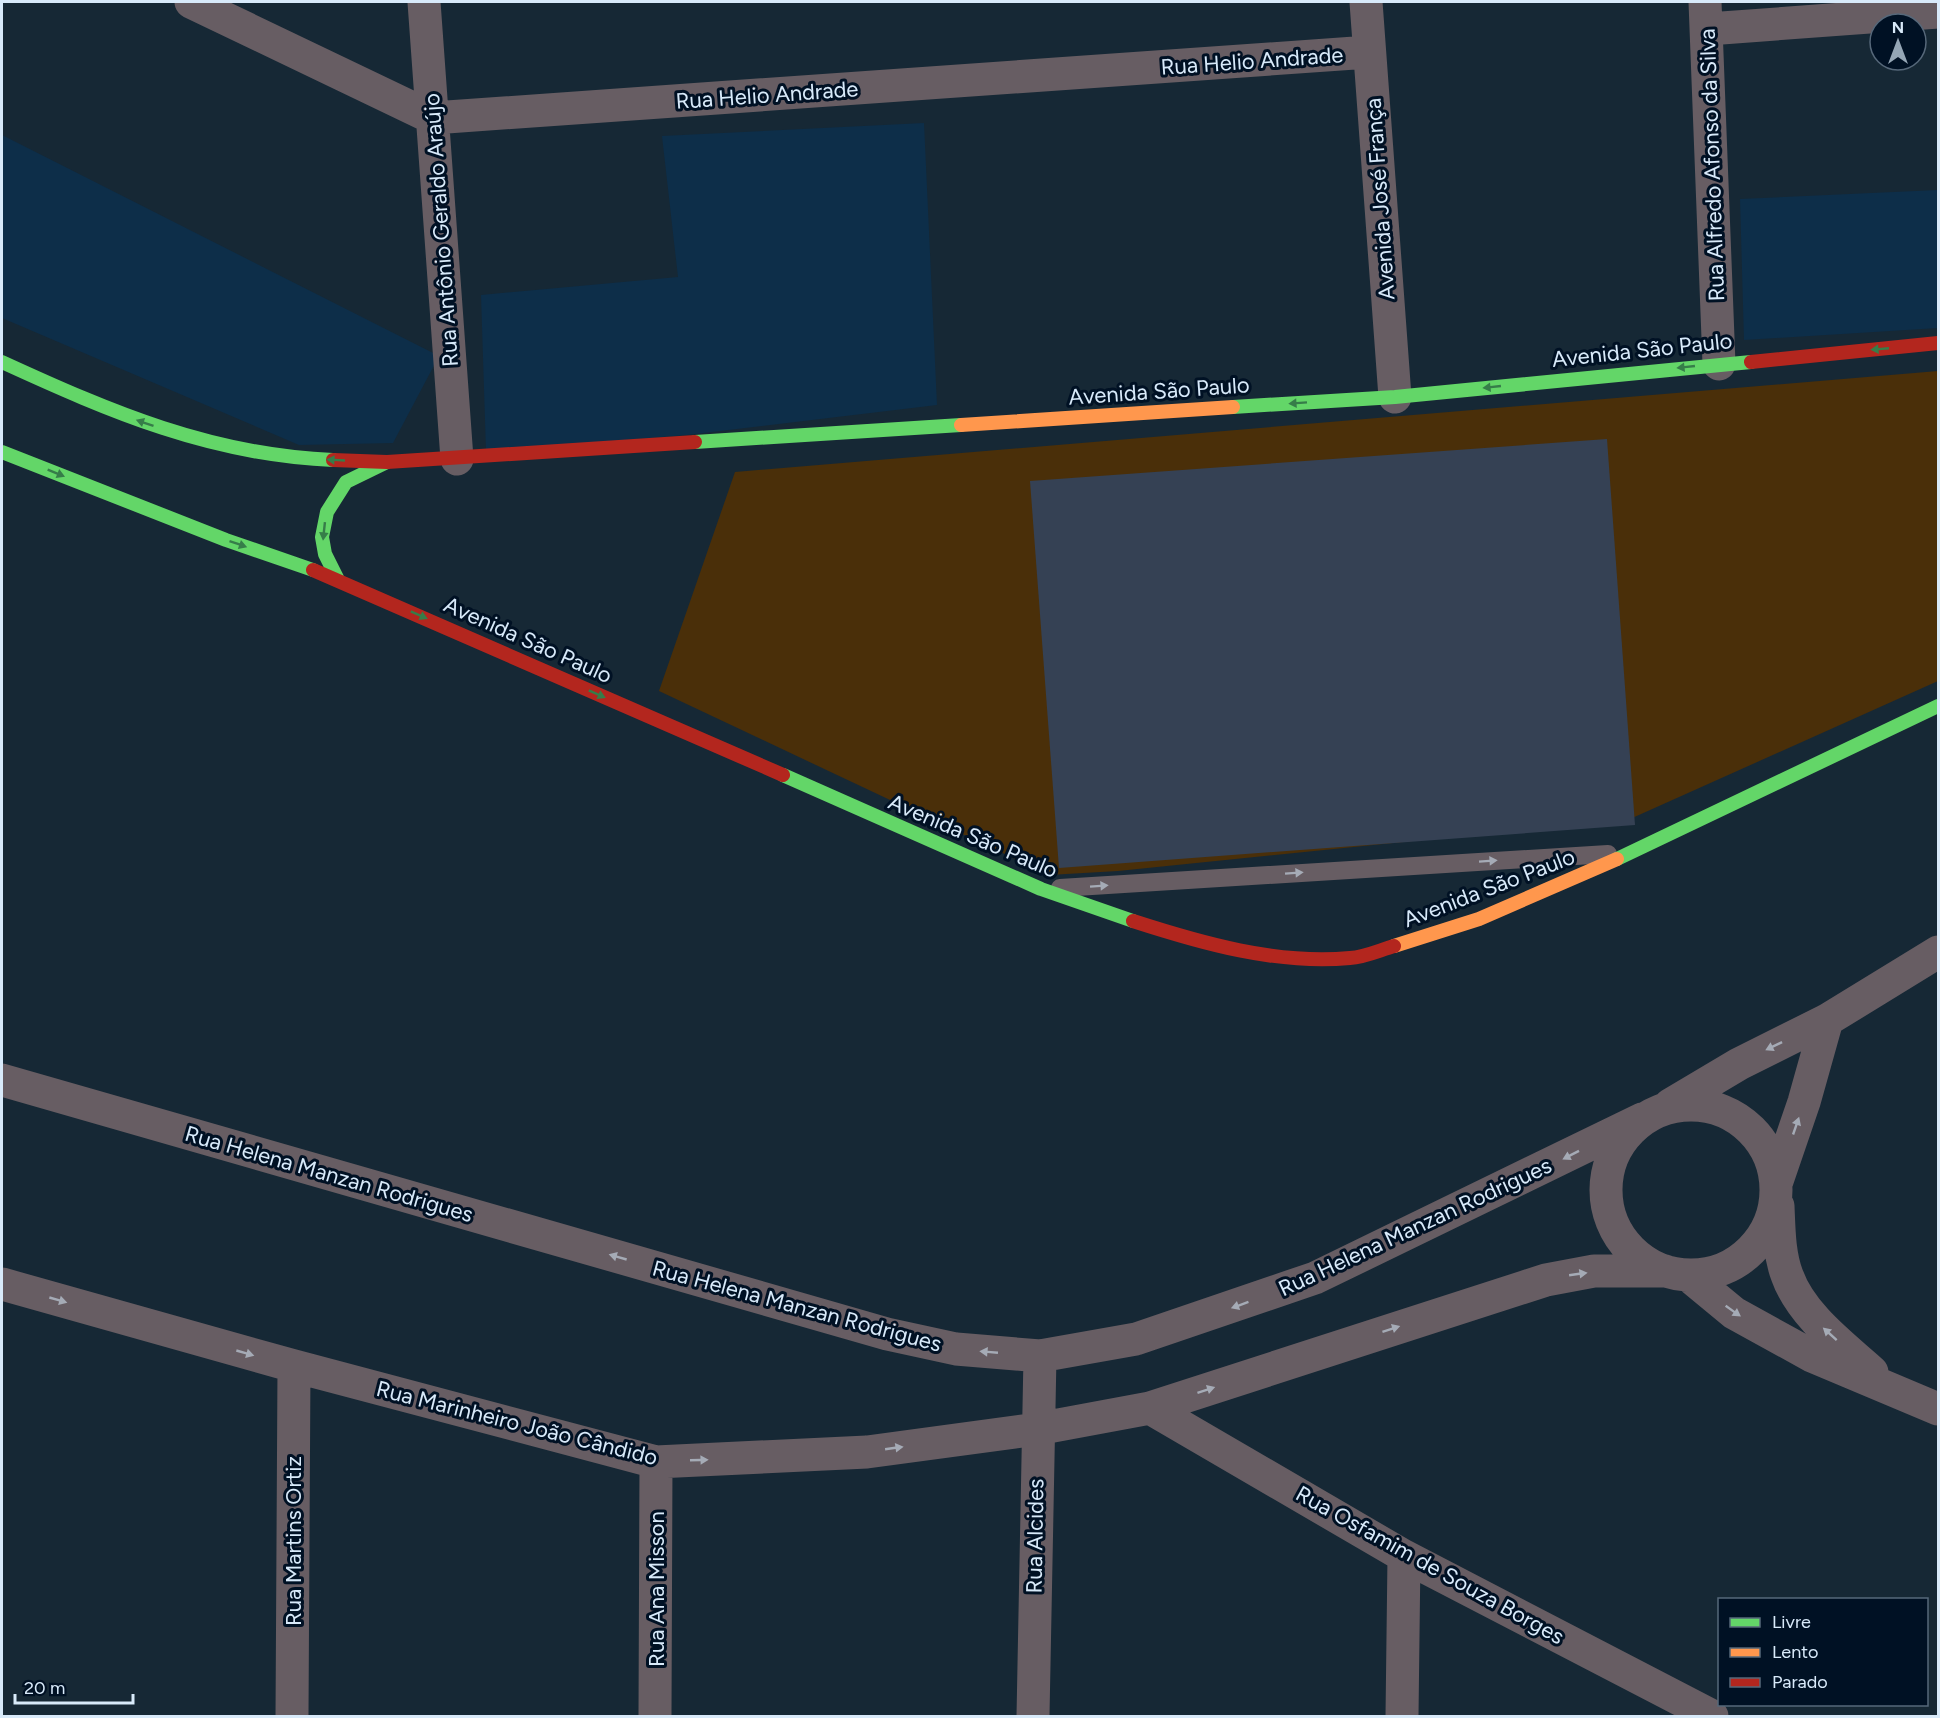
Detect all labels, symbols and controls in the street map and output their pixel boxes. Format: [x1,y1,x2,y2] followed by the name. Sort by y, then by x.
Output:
[1868,12,1928,72] north arrow
[1892,18,1904,37] text: N
[1694,28,1730,302] street label: Rua Alfredo Afonso da Silva
[1160,41,1344,81] street label: Rua Helio Andrade
[675,75,859,115] street label: Rua Helio Andrade
[418,92,464,368] street label: Rua Antônio Geraldo Araújo
[1359,97,1401,301] street label: Avenida José França
[1550,327,1734,373] street label: Avenida São Paulo
[1871,344,1890,354] one-way arrow
[1677,362,1696,372] one-way arrow
[1068,371,1250,411] street label: Avenida São Paulo
[1483,382,1502,392] one-way arrow
[1288,399,1307,408] one-way arrow
[136,418,154,428] one-way arrow
[326,455,345,464] one-way arrow
[47,469,65,478] one-way arrow
[319,522,329,541] one-way arrow
[229,540,247,549] one-way arrow
[440,591,616,689] street label: Avenida São Paulo
[410,611,428,620] one-way arrow
[588,690,606,699] one-way arrow
[884,788,1062,884] street label: Avenida São Paulo
[1400,843,1578,933] street label: Avenida São Paulo
[1479,857,1498,866] one-way arrow
[1284,869,1303,878] one-way arrow
[1089,881,1108,890] one-way arrow
[1766,1042,1783,1051] one-way arrow
[1792,1117,1801,1135] one-way arrow
[182,1120,476,1228] street label: Rua Helena Manzan Rodrigues
[1562,1151,1579,1160] one-way arrow
[1274,1152,1556,1302] street label: Rua Helena Manzan Rodrigues
[609,1252,627,1261] one-way arrow
[649,1254,945,1358] street label: Rua Helena Manzan Rodrigues
[1569,1269,1588,1278] one-way arrow
[49,1295,67,1305] one-way arrow
[1231,1300,1249,1310] one-way arrow
[1725,1305,1741,1317] one-way arrow
[1382,1324,1400,1333] one-way arrow
[1823,1327,1838,1341] one-way arrow
[980,1347,999,1356] one-way arrow
[236,1348,255,1358] one-way arrow
[374,1375,660,1471] street label: Rua Marinheiro João Cândido
[1197,1384,1215,1394] one-way arrow
[884,1444,903,1453] one-way arrow
[280,1456,307,1626] street label: Rua Martins Ortiz
[690,1456,709,1465] one-way arrow
[1021,1478,1049,1594] street label: Rua Alcides
[1291,1480,1569,1650] street label: Rua Osfamim de Souza Borges
[643,1511,670,1667] street label: Rua Ana Misson
[1718,1598,1928,1706] legend
[1772,1611,1811,1633] text: Livre
[1772,1641,1818,1663] text: Lento
[15,1667,134,1705] scale bar
[1772,1671,1828,1693] text: Parado
[24,1677,65,1699] text: 20 m

